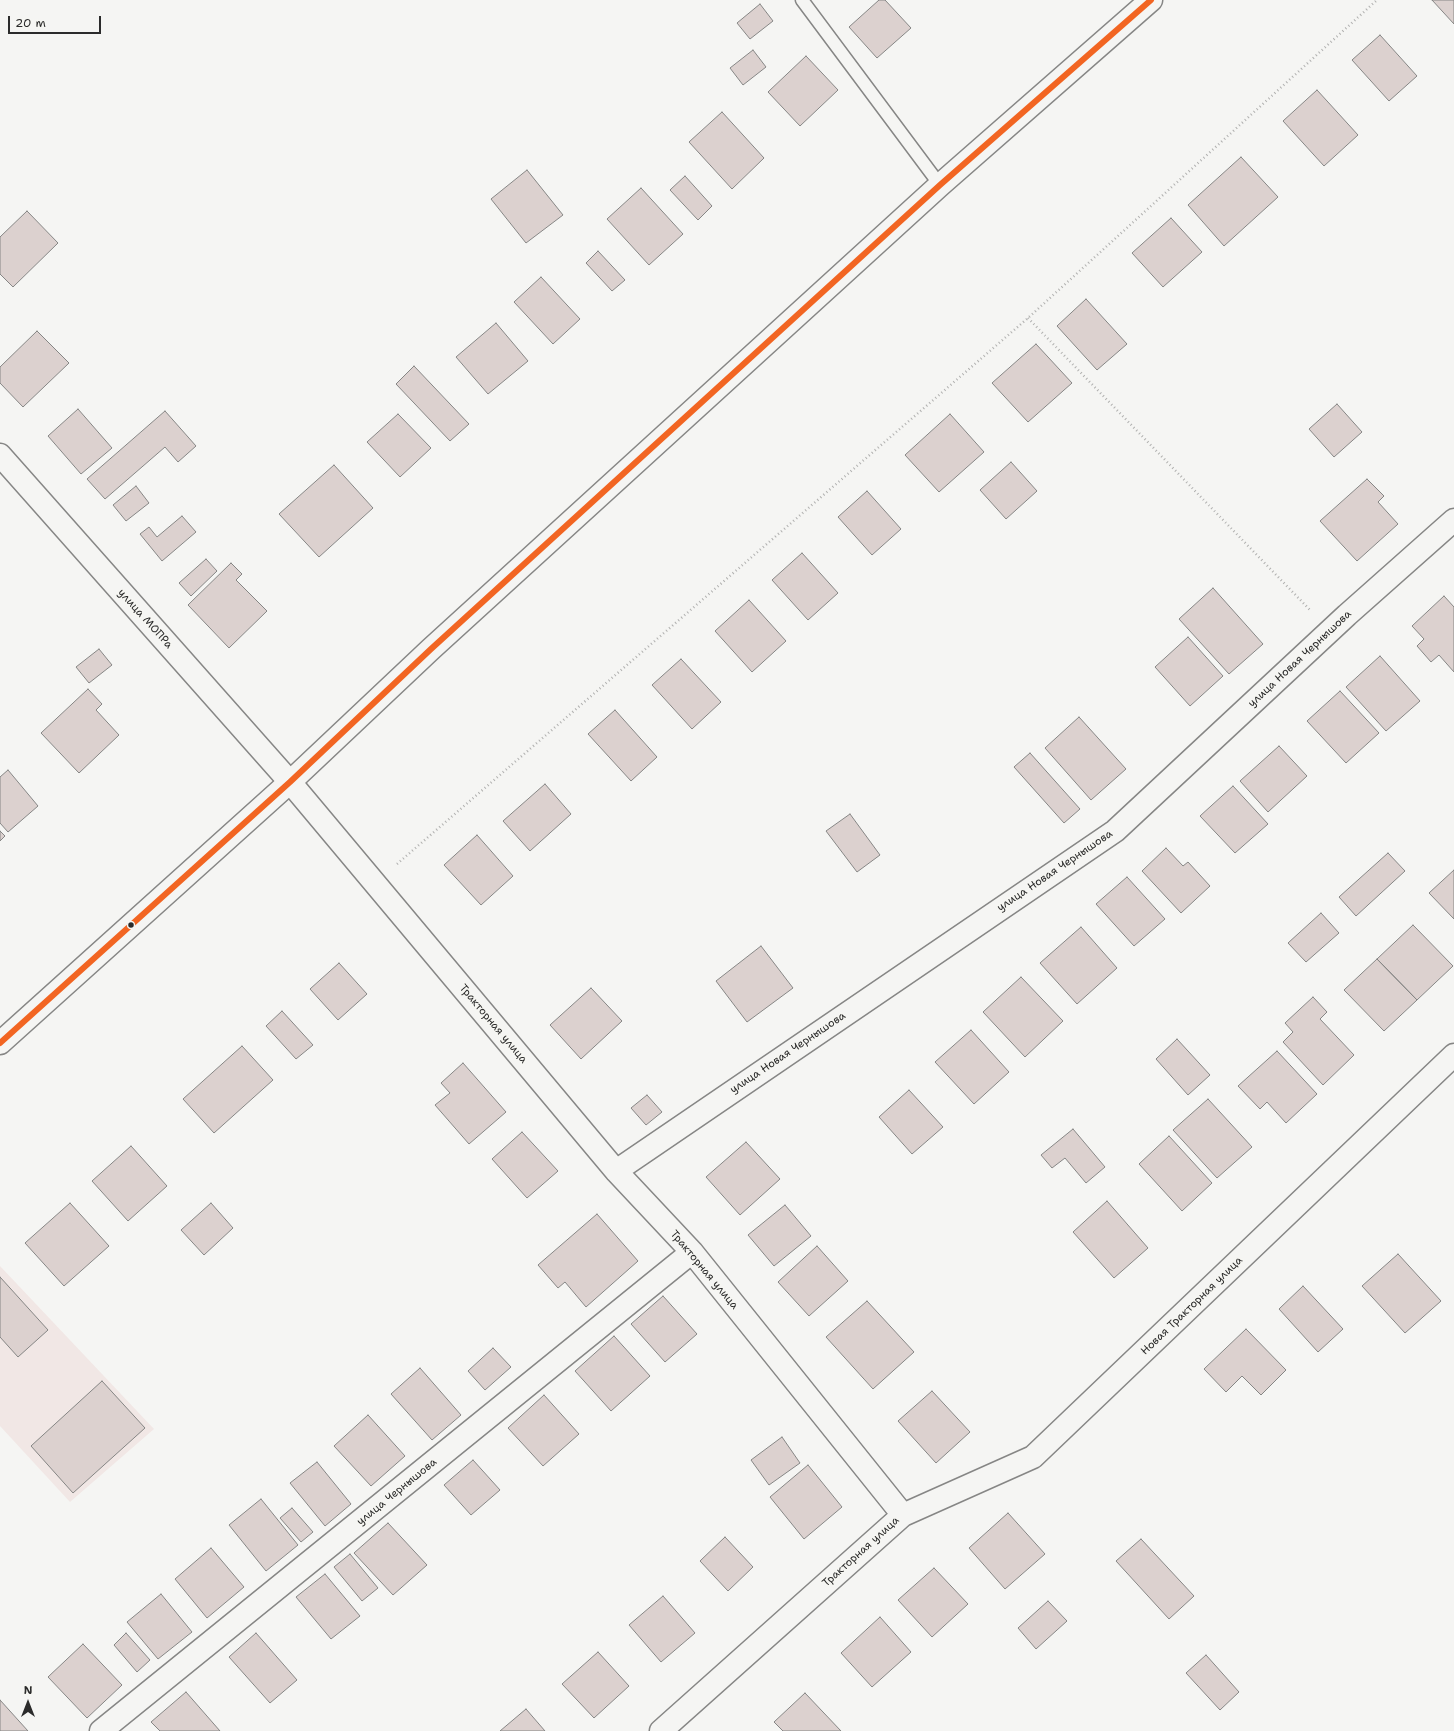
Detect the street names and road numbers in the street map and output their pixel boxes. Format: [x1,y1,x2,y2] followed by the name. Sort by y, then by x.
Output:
[115,587,175,651] street label: улица МОПРа
[1246,608,1354,710] street label: улица Новая Чернышова
[995,827,1115,915] street label: улица Новая Чернышова
[456,982,530,1066] street label: Тракторная улица
[728,1009,848,1097] street label: улица Новая Чернышова
[667,1228,741,1312] street label: Тракторная улица
[1138,1254,1246,1358] street label: Новая Тракторная улица
[354,1456,440,1528] street label: улица Чернышова
[820,1514,902,1590] street label: Тракторная улица

